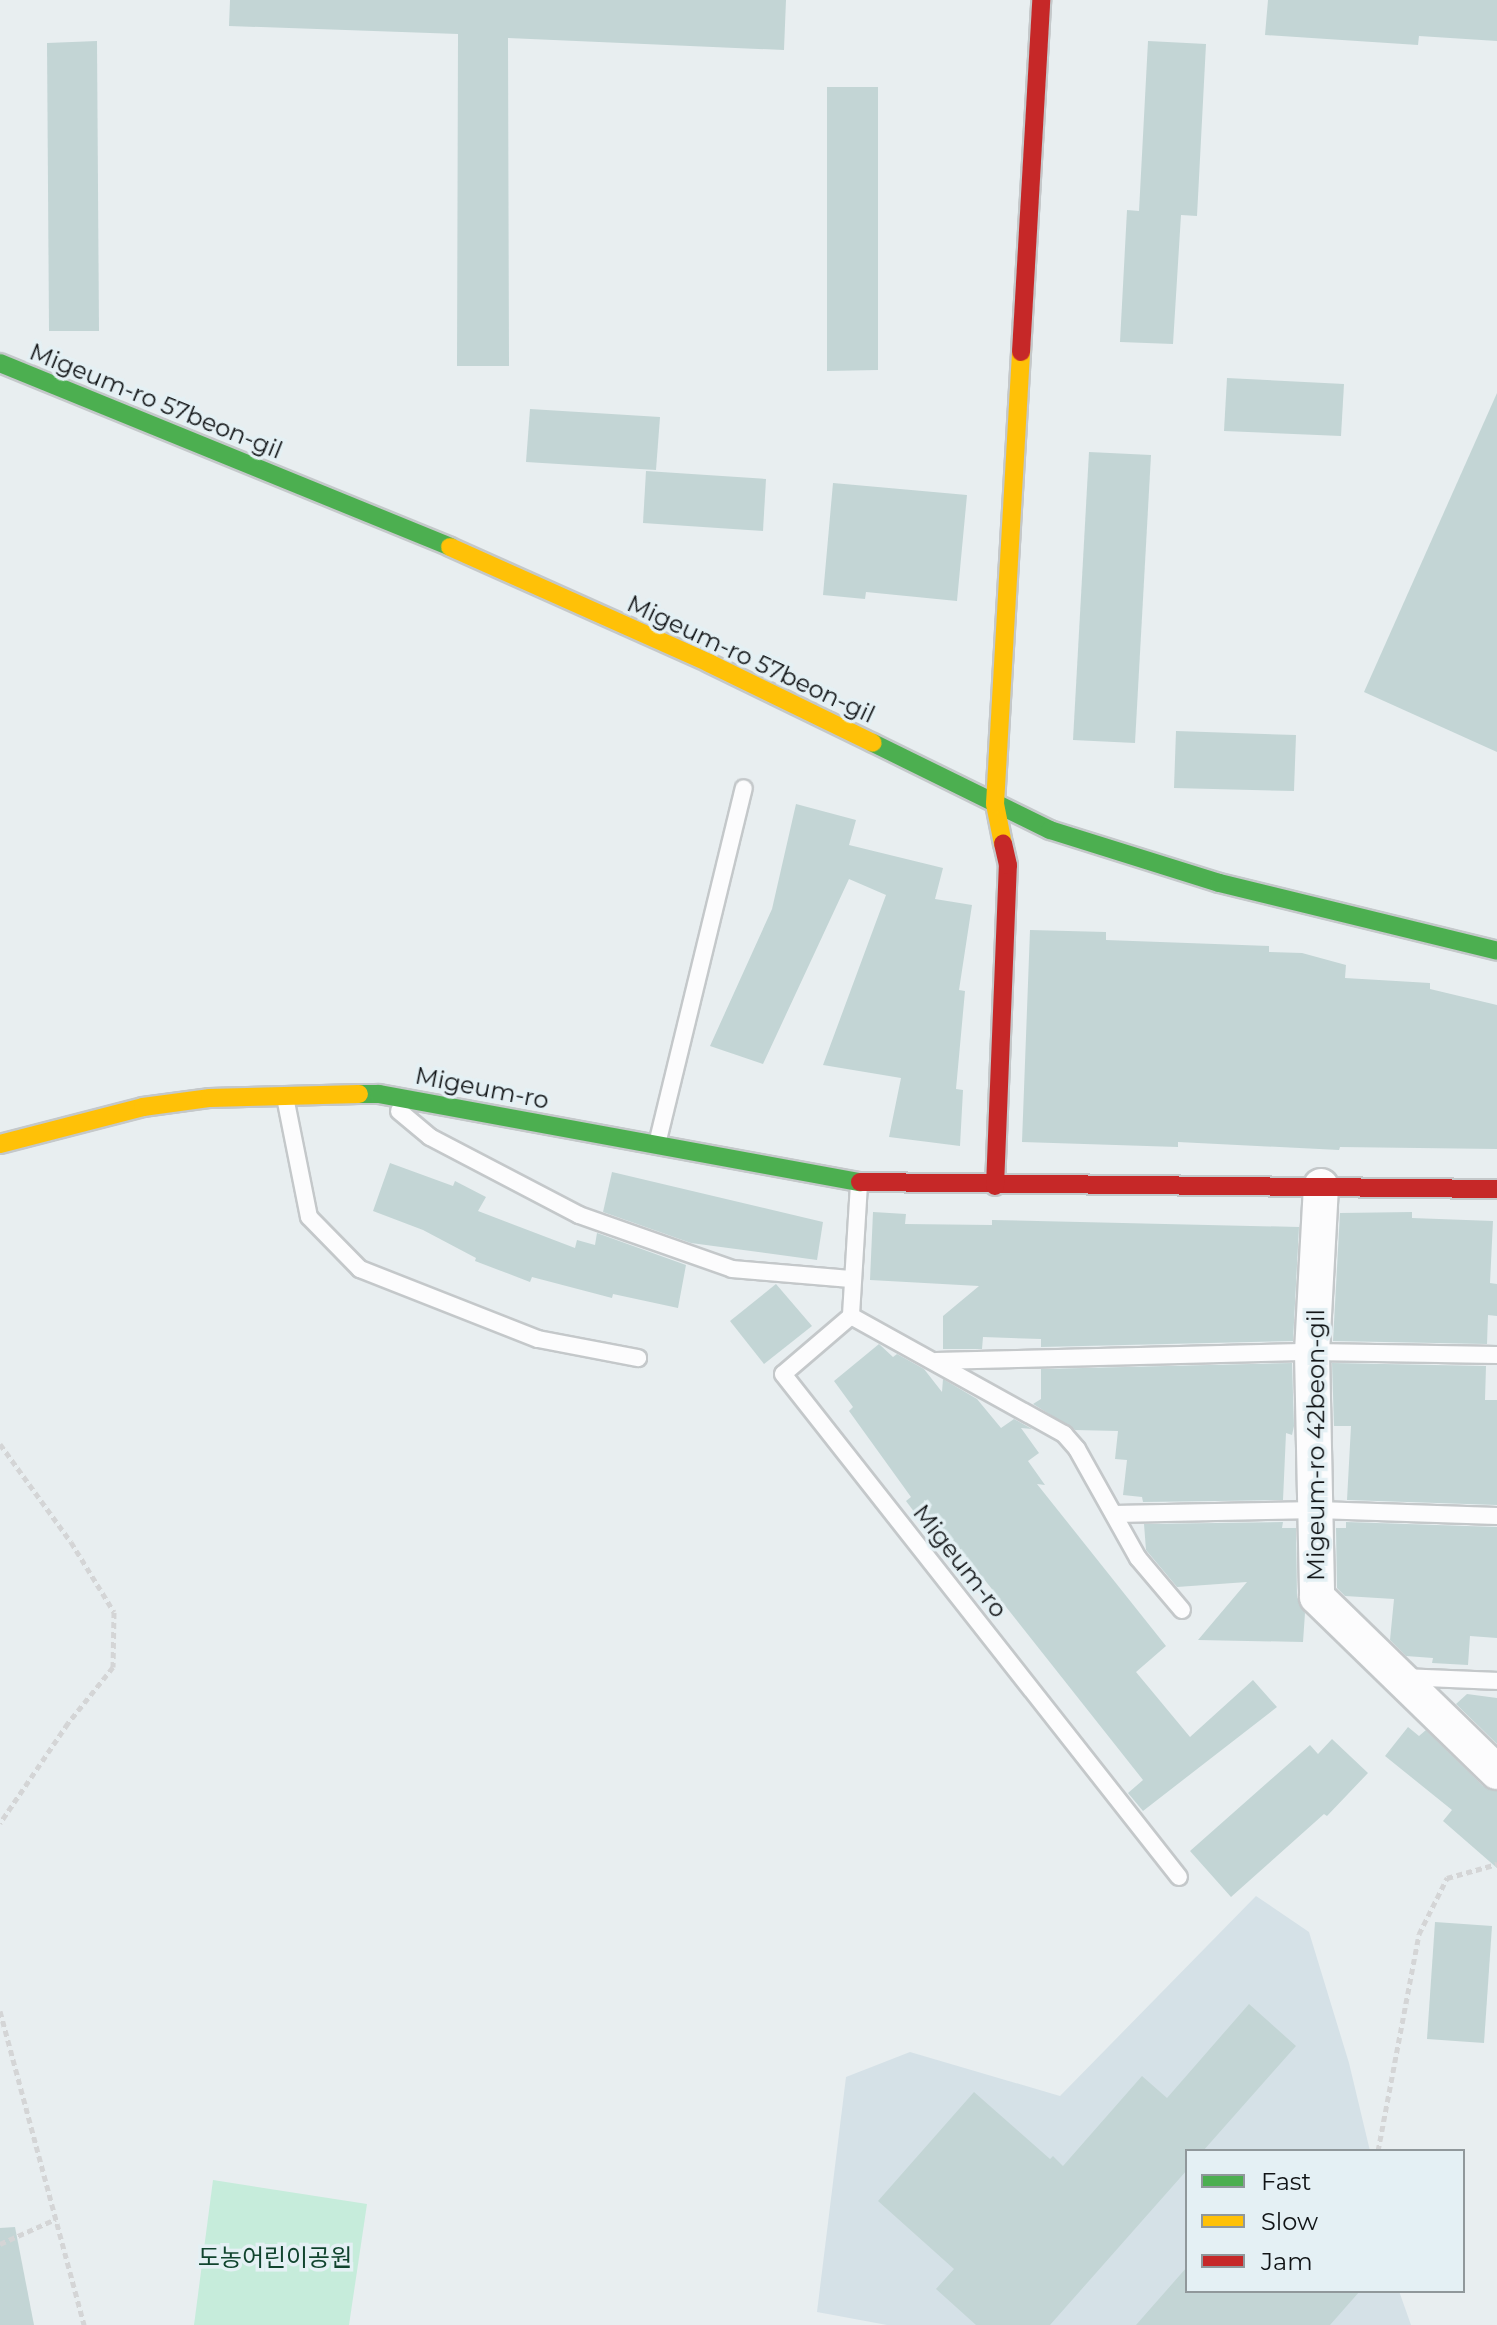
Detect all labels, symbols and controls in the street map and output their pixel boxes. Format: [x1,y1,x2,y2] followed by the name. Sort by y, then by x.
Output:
[25,337,287,465] street label: Migeum-ro 57beon-gil
[623,589,879,729] street label: Migeum-ro 57beon-gil
[413,1061,551,1115] street label: Migeum-ro
[1302,1309,1330,1581] street label: Migeum-ro 42beon-gil
[907,1499,1013,1623] street label: Migeum-ro
[1185,2149,1465,2293] legend
[1261,2167,1311,2196] text: Fast
[1261,2207,1318,2236] text: Slow
[198,2244,352,2272] park label: 도농어린이공원
[1261,2247,1313,2276] text: Jam

